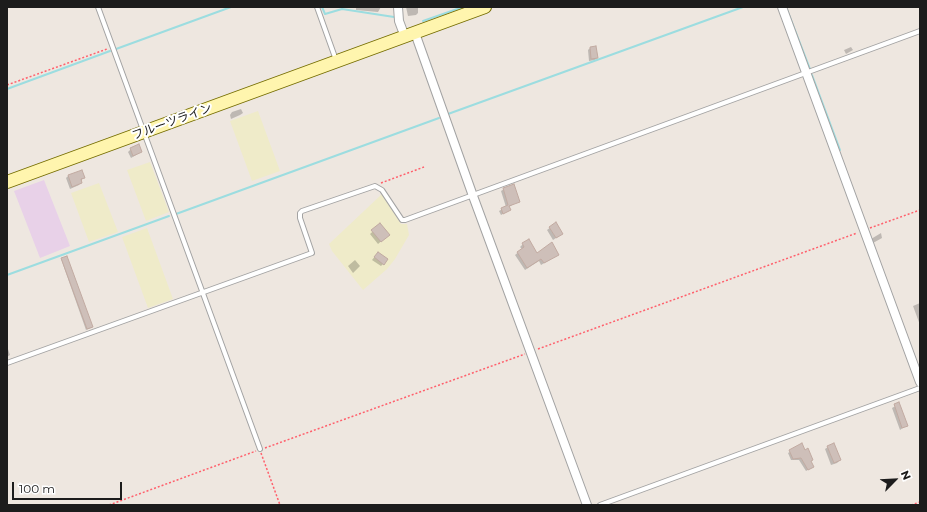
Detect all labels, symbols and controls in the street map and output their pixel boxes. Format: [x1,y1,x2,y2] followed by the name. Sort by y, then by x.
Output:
[130,101,214,143] street label: フルーツライン
[875,460,915,500] north arrow
[898,468,914,482] text: N
[14,474,124,500] scale bar
[19,481,55,496] text: 100 m

